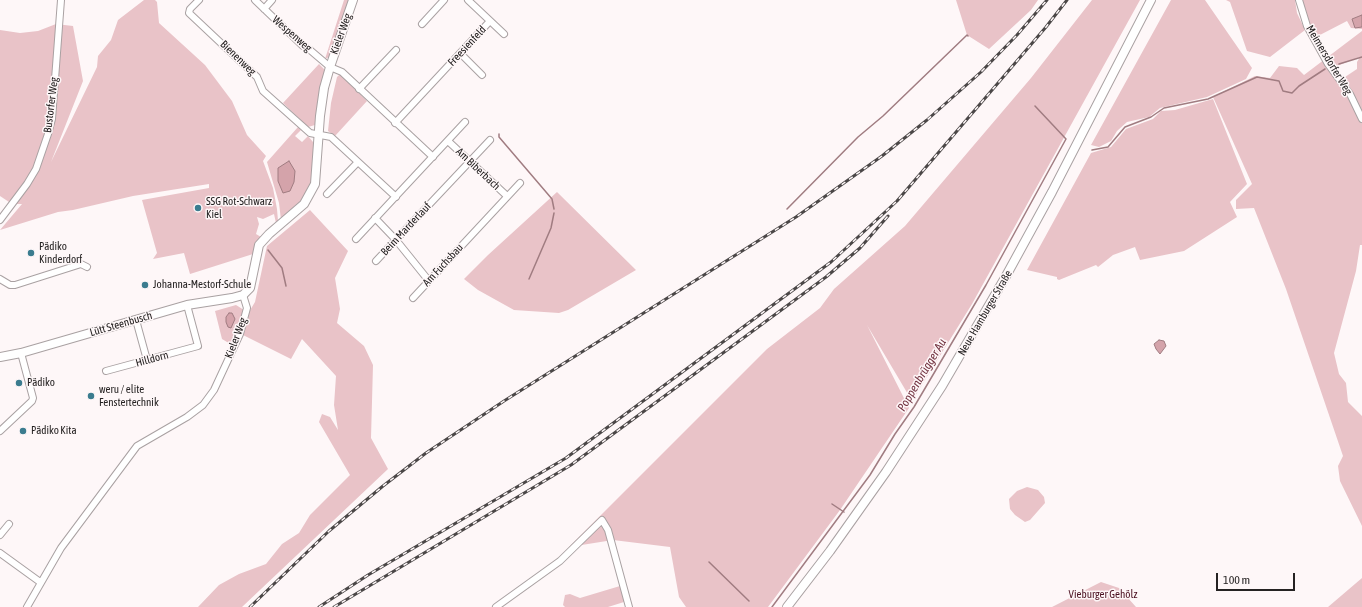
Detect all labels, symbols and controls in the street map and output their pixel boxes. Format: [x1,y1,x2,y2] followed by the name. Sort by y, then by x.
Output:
[327,12,355,56] street label: Kieler Weg
[269,13,315,55] street label: Wespenweg
[445,23,489,69] street label: Freesienfeld
[1303,23,1355,97] street label: Meimersdorfer Weg
[217,38,259,78] street label: Bienenweg
[41,76,61,134] street label: Bustorfer Weg
[453,145,503,193] street label: Am Biberbach
[206,195,272,221] place label: SSG Rot-Schwarz Kiel
[378,200,434,258] street label: Beim Marderlauf
[193,203,203,213] marker: SSG Rot-Schwarz Kiel
[39,240,82,266] place label: Pädiko Kinderdorf
[420,241,466,289] street label: Am Fuchsbau
[26,248,36,258] marker: Pädiko Kinderdorf
[955,268,1015,358] street label: Neue Hamburger Straße
[153,278,251,292] place label: Johanna-Mestorf-Schule
[140,280,150,290] marker: Johanna-Mestorf-Schule
[88,309,154,339] street label: Lütt Steenbusch
[222,316,250,360] street label: Kieler Weg
[895,336,949,414] water label: Poppenbrügger Au
[134,348,170,370] street label: Hilldorn
[27,376,55,390] place label: Pädiko
[14,378,24,388] marker: Pädiko
[99,383,159,409] place label: weru / elite Fenstertechnik
[86,391,96,401] marker: weru / elite Fenstertechnik
[31,424,77,438] place label: Pädiko Kita
[18,426,28,436] marker: Pädiko Kita
[1218,565,1297,591] scale bar
[1223,573,1250,587] text: 100 m
[1069,588,1137,602] park label: Vieburger Gehölz

